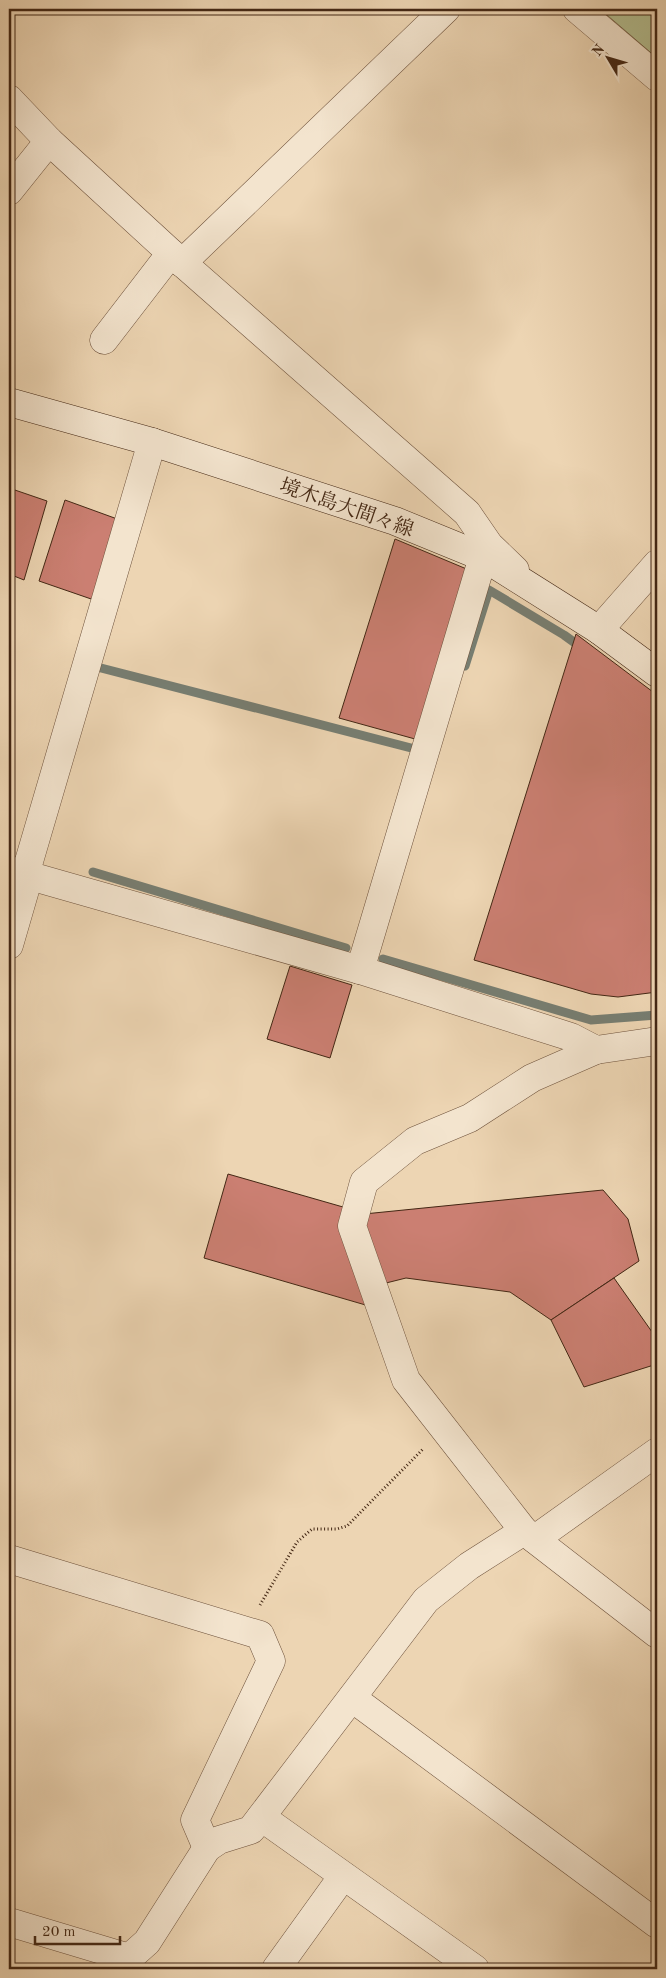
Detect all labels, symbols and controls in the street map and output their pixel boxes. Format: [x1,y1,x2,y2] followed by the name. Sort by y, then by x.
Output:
[584,32,634,82] north arrow
[590,42,608,59] text: N
[277,475,416,541] street label: 境木島大間々線
[35,1913,120,1945] scale bar
[42,1925,76,1940] text: 20 m

